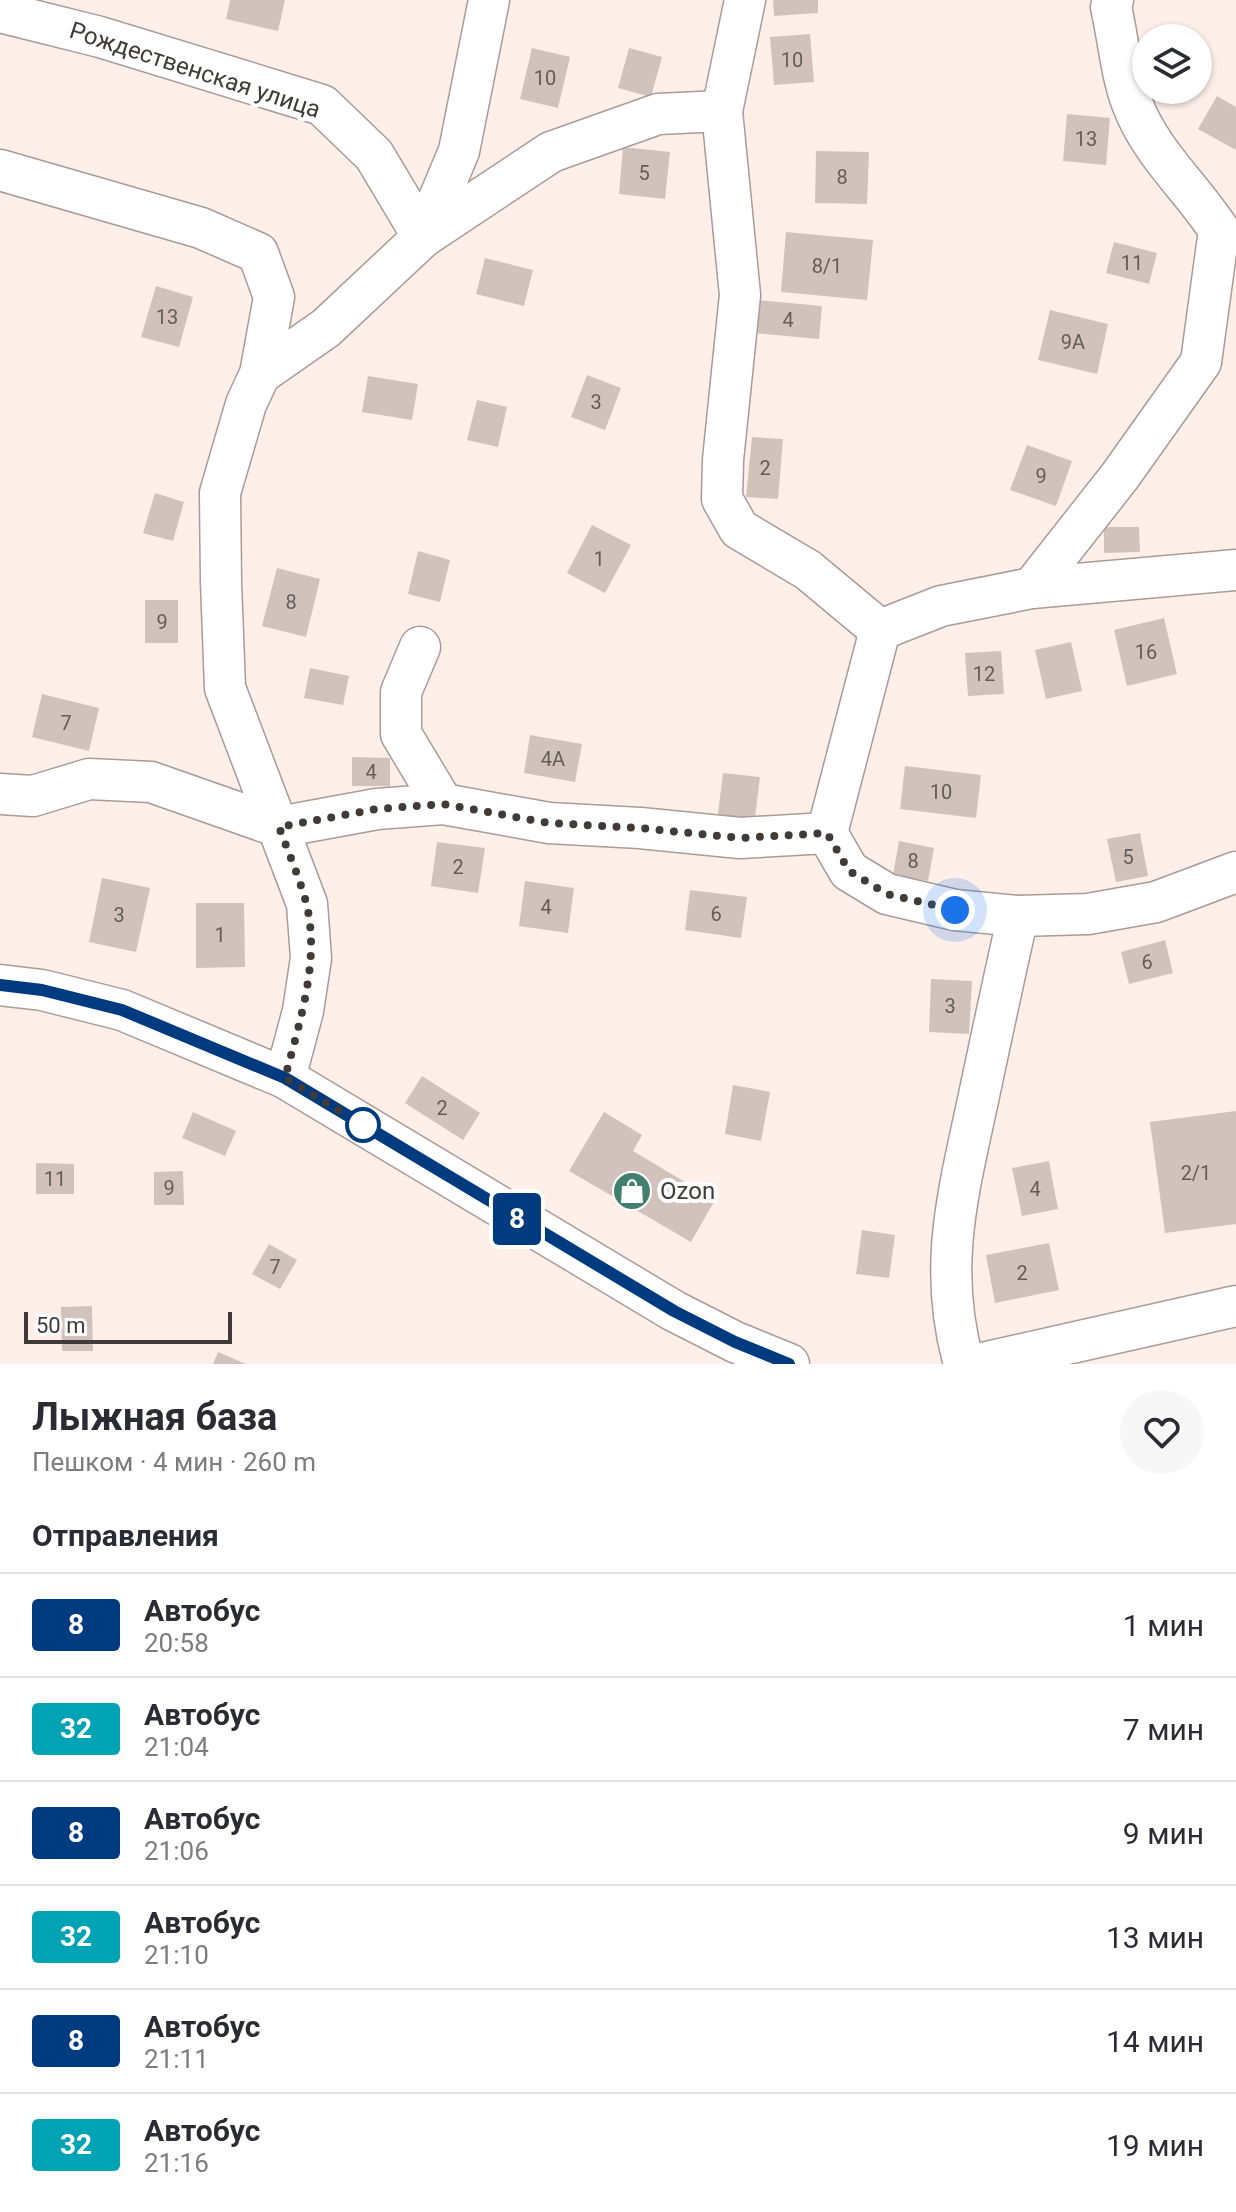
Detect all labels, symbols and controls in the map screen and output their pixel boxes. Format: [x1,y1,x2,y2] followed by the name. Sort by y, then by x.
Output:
[66,16,324,124] street label: Рождественская улица
[1132,24,1212,104] map controls
[1132,24,1212,104] button: layers
[781,48,803,72] house number: 10
[534,66,556,90] house number: 10
[1075,127,1097,151] house number: 13
[638,161,650,185] house number: 5
[836,165,848,189] house number: 8
[1121,251,1143,275] house number: 11
[812,254,842,278] house number: 8/1
[156,305,178,329] house number: 13
[782,308,794,332] house number: 4
[1061,330,1085,354] house number: 9А
[590,390,602,414] house number: 3
[759,456,771,480] house number: 2
[1035,464,1047,488] house number: 9
[593,547,605,571] house number: 1
[285,590,297,614] house number: 8
[156,610,168,634] house number: 9
[1135,640,1157,664] house number: 16
[973,662,995,686] house number: 12
[60,711,72,735] house number: 7
[541,747,565,771] house number: 4А
[365,760,377,784] house number: 4
[930,780,952,804] house number: 10
[1122,845,1134,869] house number: 5
[907,849,919,873] house number: 8
[452,855,464,879] house number: 2
[935,890,975,930] your location
[540,895,552,919] house number: 4
[710,902,722,926] house number: 6
[113,903,125,927] house number: 3
[214,923,226,947] house number: 1
[1141,950,1153,974] house number: 6
[944,994,956,1018] house number: 3
[436,1096,448,1120] house number: 2
[346,1108,380,1142] unlabelled marker
[1181,1161,1211,1185] house number: 2/1
[44,1167,66,1191] house number: 11
[611,1170,653,1212] shop icon: Ozon
[163,1176,175,1200] house number: 9
[660,1177,715,1205] place label: Ozon
[1029,1177,1041,1201] house number: 4
[491,1193,543,1245] line badge: 8
[509,1202,525,1235] text: 8
[269,1255,281,1279] house number: 7
[1016,1261,1028,1285] house number: 2
[24,1308,232,1344] scale bar
[36,1313,85,1338] text: 50 m
[1120,1390,1204,1474] button: heart
[32,1395,277,1439] text: Лыжная база
[32,1447,316,1477] text: Пешком · 4 мин · 260 m
[32,1518,219,1553] text: Отправления
[144,1593,260,1628] text: Автобус
[68,1608,84,1641] text: 8
[1123,1608,1204,1643] text: 1 мин
[144,1628,209,1658] text: 20:58
[144,1697,260,1732] text: Автобус
[60,1712,92,1745] text: 32
[1123,1712,1204,1747] text: 7 мин
[144,1732,209,1762] text: 21:04
[144,1801,260,1836] text: Автобус
[68,1816,84,1849] text: 8
[1123,1816,1204,1851] text: 9 мин
[144,1836,209,1866] text: 21:06
[144,1905,260,1940] text: Автобус
[60,1920,92,1953] text: 32
[1106,1920,1204,1955] text: 13 мин
[144,1940,209,1970] text: 21:10
[144,2009,260,2044] text: Автобус
[68,2024,84,2057] text: 8
[1106,2024,1204,2059] text: 14 мин
[144,2044,209,2074] text: 21:11
[144,2113,260,2148] text: Автобус
[60,2128,92,2161] text: 32
[1106,2128,1204,2163] text: 19 мин
[144,2148,209,2178] text: 21:16

